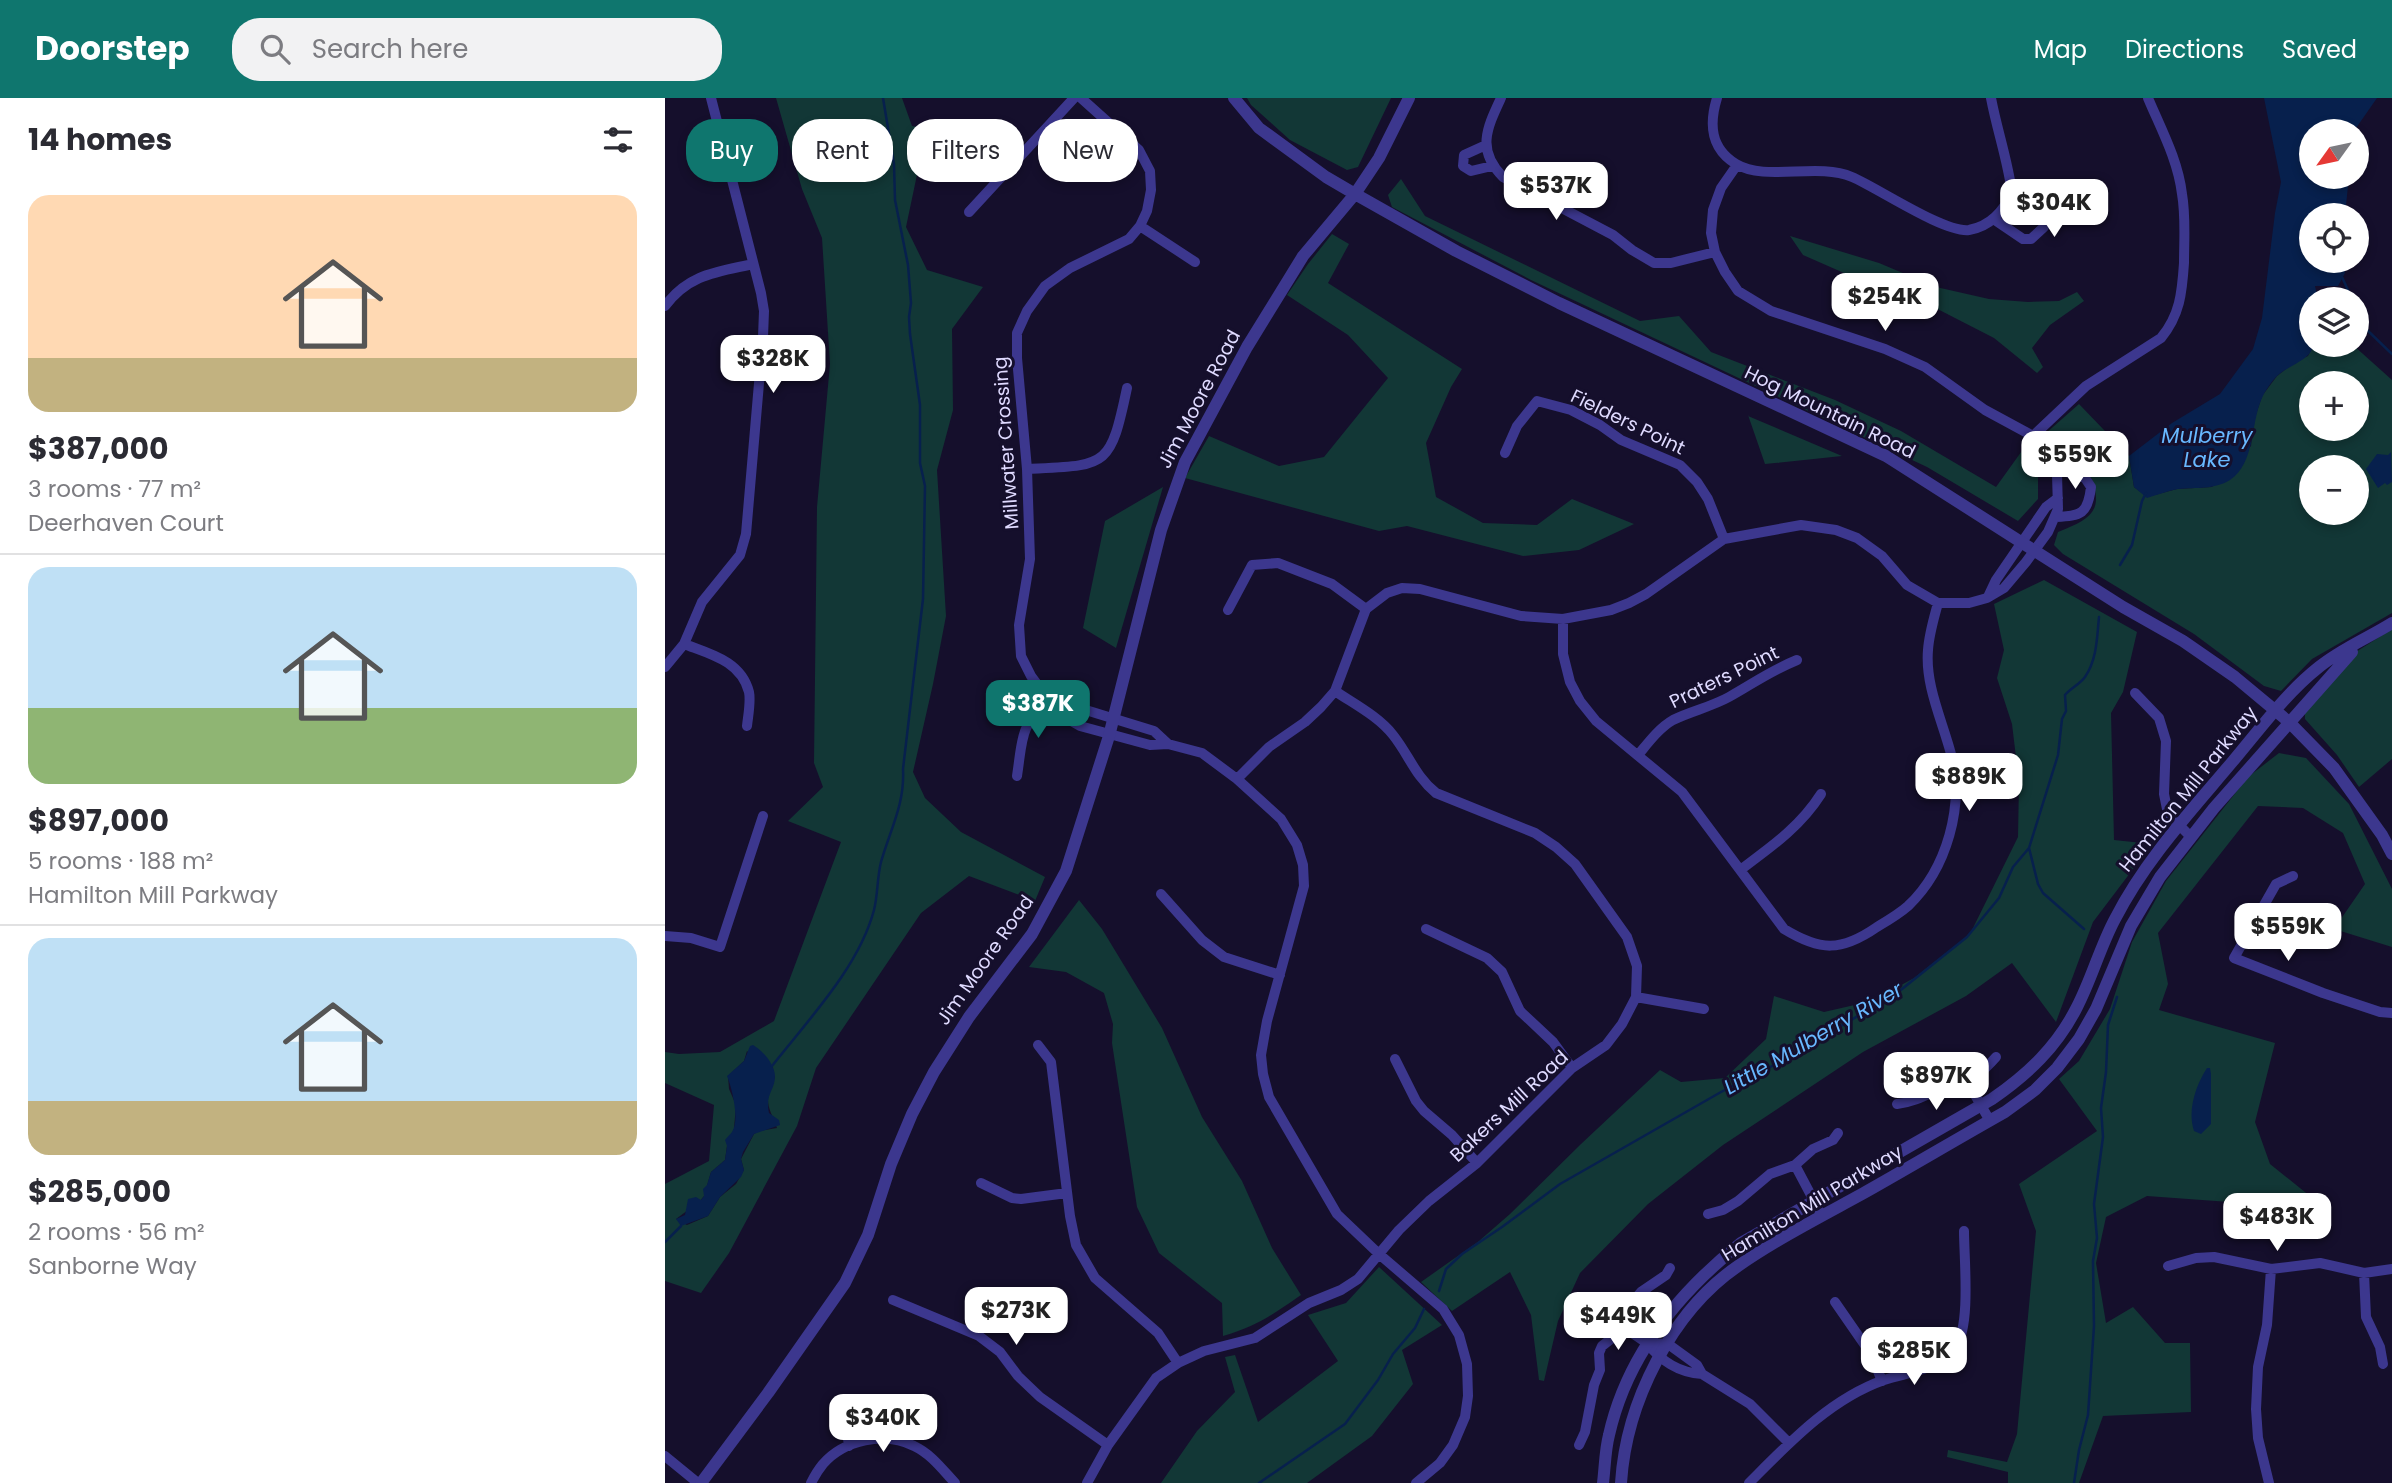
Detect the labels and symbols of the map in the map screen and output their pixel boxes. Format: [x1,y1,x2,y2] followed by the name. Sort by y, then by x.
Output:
[2299,119,2369,189] north arrow
[1507,162,1605,222] pin: $537K
[2005,180,2103,239] pin: $304K
[1836,274,1934,333] pin: $254K
[1151,325,1247,473] street label: Jim Moore Road
[724,336,822,395] pin: $328K
[986,356,1026,530] street label: Millwater Crossing
[1740,359,1920,465] street label: Hog Mountain Road
[1566,383,1690,461] street label: Fielders Point
[2161,421,2254,474] water label: Mulberry Lake
[2026,432,2124,491] pin: $559K
[1665,639,1783,715] street label: Praters Point
[989,680,1087,740] pin: $387K
[2113,700,2264,878] street label: Hamilton Mill Parkway
[1920,754,2018,813] pin: $889K
[930,889,1040,1031] street label: Jim Moore Road
[2239,904,2337,963] pin: $559K
[1718,974,1909,1101] water label: Little Mulberry River
[1444,1044,1574,1168] street label: Bakers Mill Road
[1887,1052,1985,1112] pin: $897K
[1717,1138,1908,1268] street label: Hamilton Mill Parkway
[2228,1194,2326,1253] pin: $483K
[967,1288,1065,1347] pin: $273K
[1569,1292,1667,1352] pin: $449K
[1865,1328,1963,1387] pin: $285K
[834,1394,932,1454] pin: $340K

